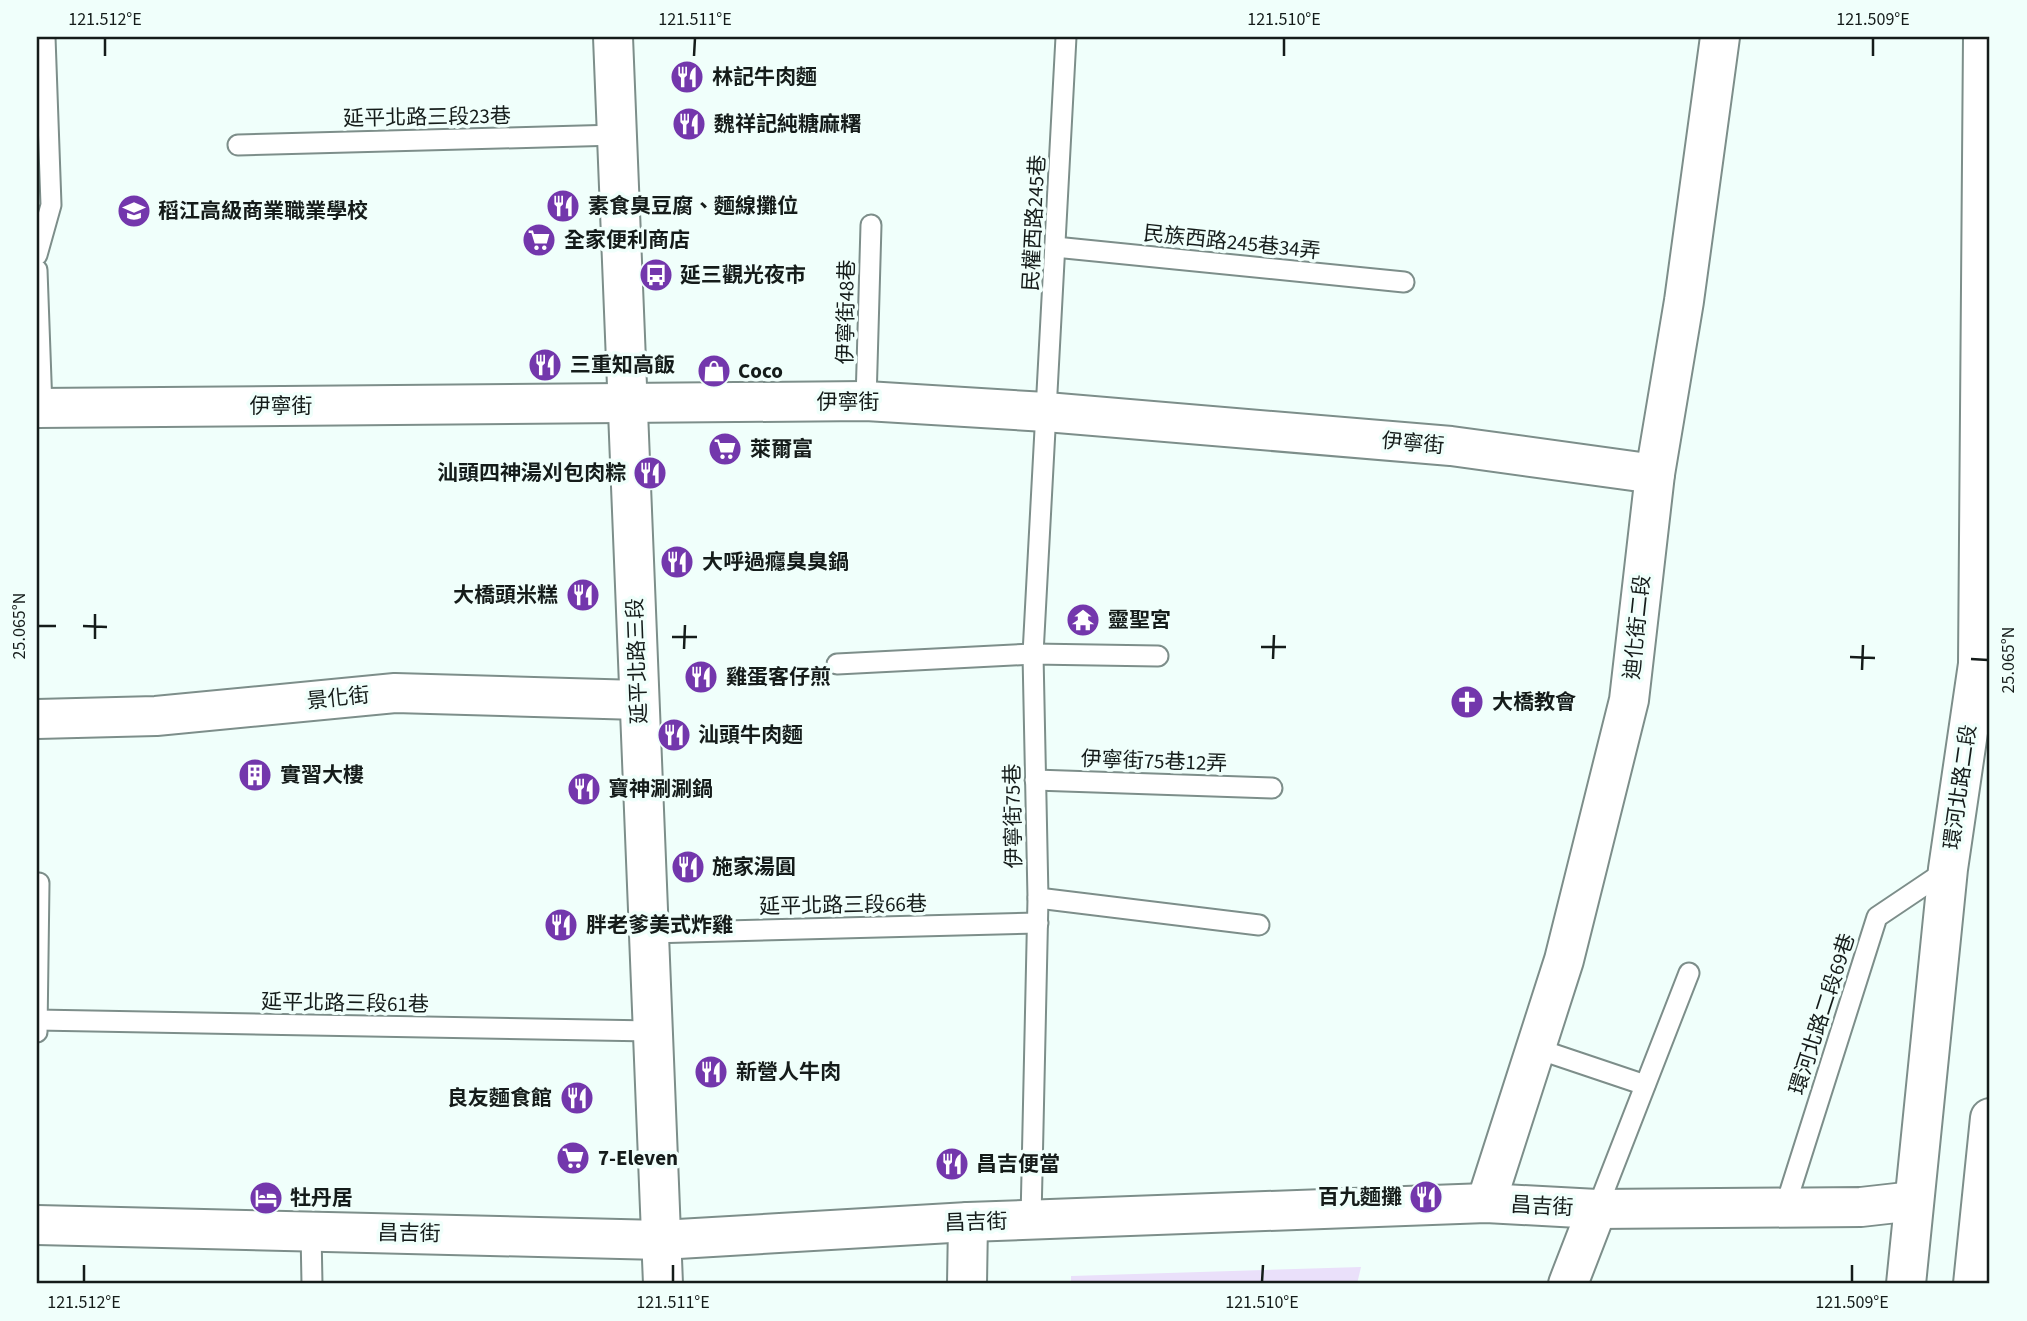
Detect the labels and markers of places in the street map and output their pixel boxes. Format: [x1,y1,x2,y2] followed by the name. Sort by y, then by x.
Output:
[668,58,706,96] restaurant icon: 林記牛肉麵
[712,62,817,92] place label: 林記牛肉麵
[670,105,708,143] restaurant icon: 魏祥記純糖麻糬
[714,109,861,139] place label: 魏祥記純糖麻糬
[544,187,582,225] restaurant icon: 素食臭豆腐、麵線攤位
[588,191,798,221] place label: 素食臭豆腐、麵線攤位
[115,192,153,230] school or university icon: 稻江高級商業職業學校
[158,196,368,226] place label: 稻江高級商業職業學校
[520,221,558,259] supermarket icon: 全家便利商店
[564,225,690,255] place label: 全家便利商店
[637,256,675,294] bus stop icon: 延三觀光夜市
[680,260,806,290] place label: 延三觀光夜市
[526,346,564,384] restaurant icon: 三重知高飯
[570,350,675,380] place label: 三重知高飯
[695,352,733,390] shop icon: Coco
[738,356,783,386] place label: Coco
[706,430,744,468] supermarket icon: 萊爾富
[750,434,813,464] place label: 萊爾富
[631,454,669,492] restaurant icon: 汕頭四神湯刈包肉粽
[437,458,626,488] place label: 汕頭四神湯刈包肉粽
[658,543,696,581] restaurant icon: 大呼過癮臭臭鍋
[702,547,849,577] place label: 大呼過癮臭臭鍋
[564,576,602,614] restaurant icon: 大橋頭米糕
[453,580,558,610] place label: 大橋頭米糕
[1064,601,1102,639] temple icon: 靈聖宮
[1108,605,1171,635] place label: 靈聖宮
[682,658,720,696] restaurant icon: 雞蛋客仔煎
[726,662,831,692] place label: 雞蛋客仔煎
[1448,683,1486,721] church icon: 大橋教會
[1492,687,1576,717] place label: 大橋教會
[655,716,693,754] restaurant icon: 汕頭牛肉麵
[698,720,803,750] place label: 汕頭牛肉麵
[236,756,274,794] building icon: 實習大樓
[280,760,364,790] place label: 實習大樓
[565,770,603,808] restaurant icon: 寶神涮涮鍋
[608,774,713,804] place label: 寶神涮涮鍋
[669,848,707,886] restaurant icon: 施家湯圓
[712,852,796,882] place label: 施家湯圓
[542,906,580,944] restaurant icon: 胖老爹美式炸雞
[586,910,733,940] place label: 胖老爹美式炸雞
[692,1053,730,1091] restaurant icon: 新營人牛肉
[736,1057,841,1087] place label: 新營人牛肉
[558,1079,596,1117] restaurant icon: 良友麵食館
[447,1083,552,1113] place label: 良友麵食館
[554,1139,592,1177] supermarket icon: 7-Eleven
[598,1143,678,1173] place label: 7-Eleven
[933,1145,971,1183] restaurant icon: 昌吉便當
[976,1149,1060,1179] place label: 昌吉便當
[1407,1178,1445,1216] restaurant icon: 百九麵攤
[247,1179,285,1217] hotel icon: 牡丹居
[1318,1182,1402,1212] place label: 百九麵攤
[290,1183,353,1213] place label: 牡丹居

